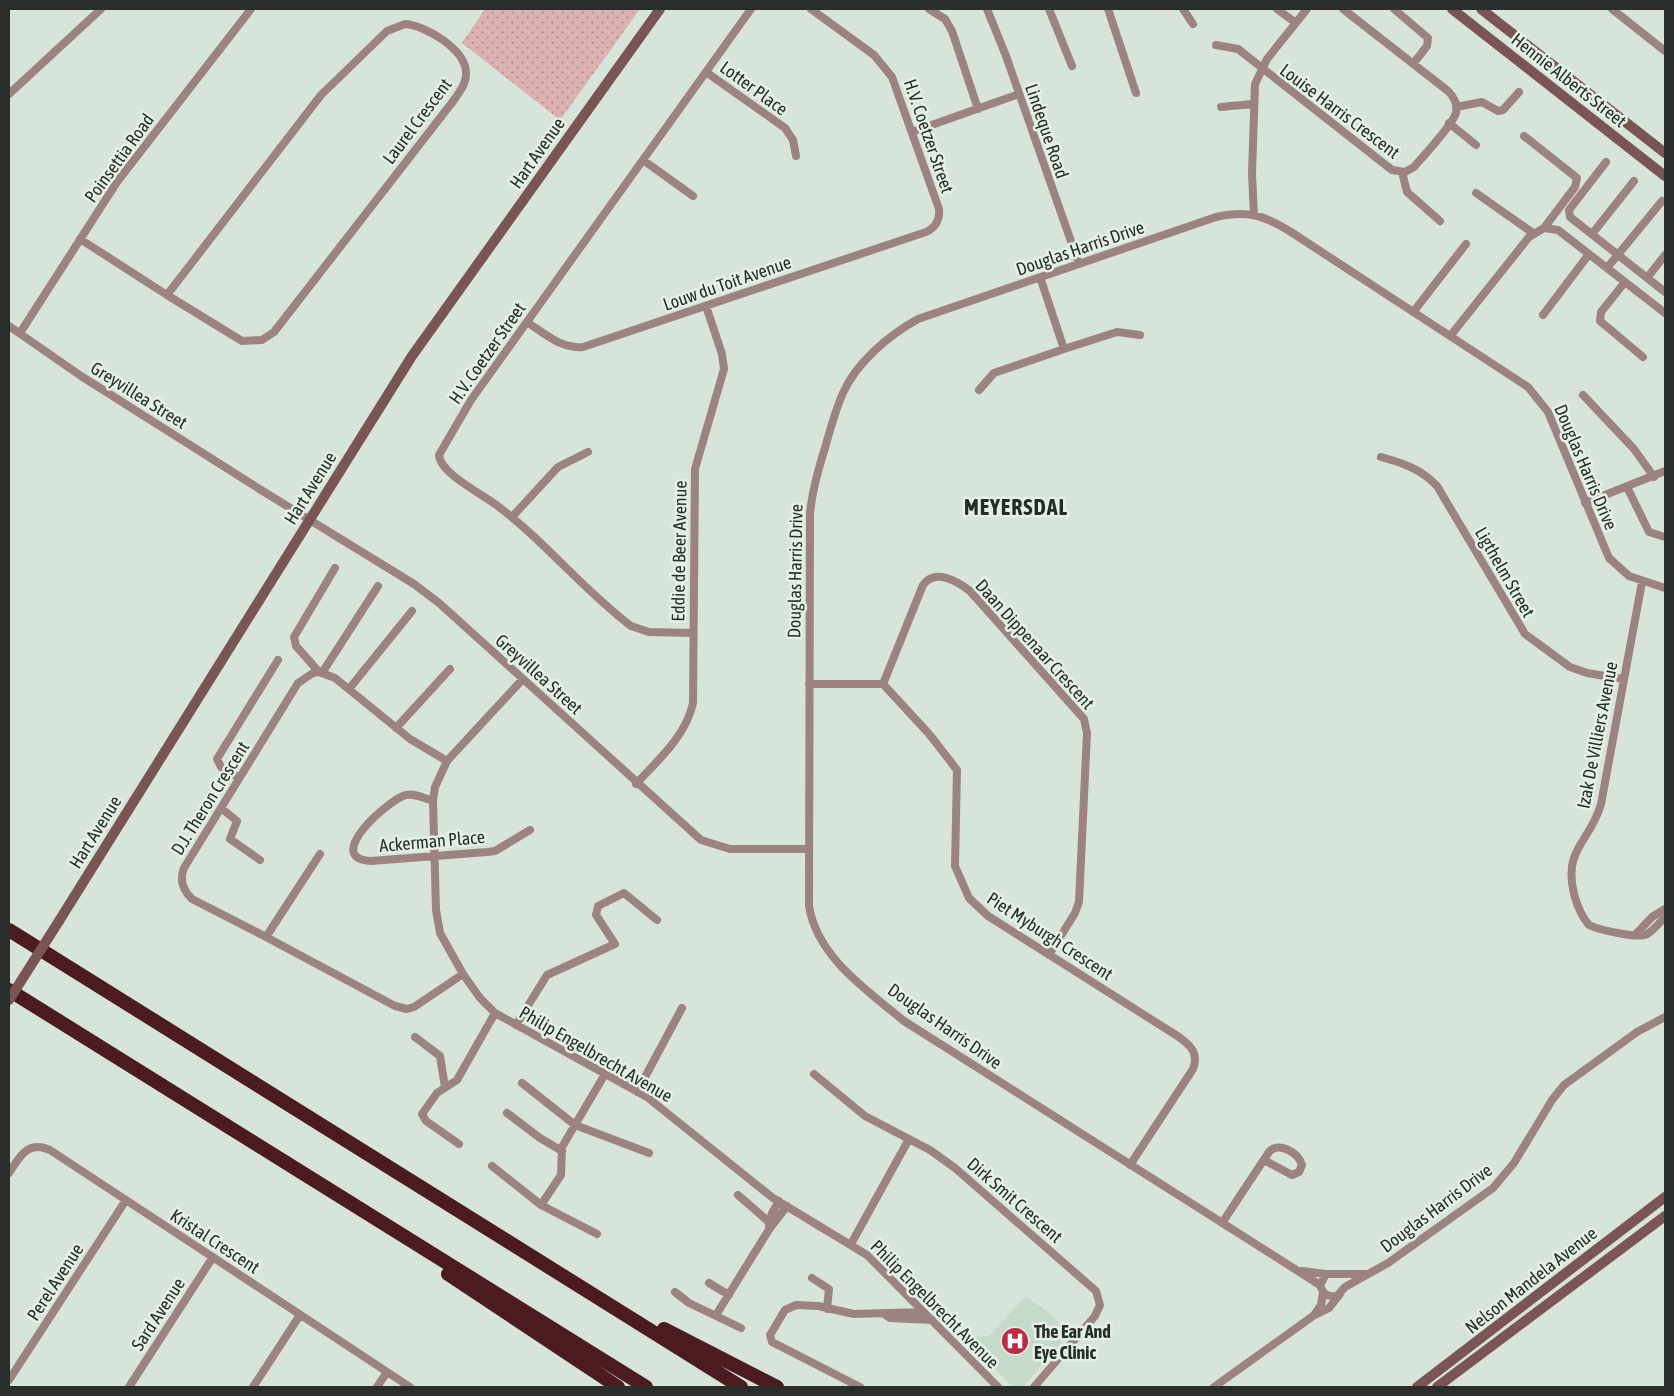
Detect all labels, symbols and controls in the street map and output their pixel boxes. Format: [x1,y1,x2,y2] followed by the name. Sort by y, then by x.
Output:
[1507,29,1631,131] street label: Hennie Alberts Street
[716,56,792,120] street label: Lotter Place
[1276,59,1404,163] street label: Louise Harris Crescent
[378,74,456,168] street label: Laurel Crescent
[900,76,958,196] street label: H.V. Coetzer Street
[1021,81,1073,181] street label: Lindeque Road
[80,110,158,206] street label: Poinsettia Road
[505,114,569,192] street label: Hart Avenue
[1013,216,1147,280] street label: Douglas Harris Drive
[660,251,794,315] street label: Louw du Toit Avenue
[444,298,530,408] street label: H.V. Coetzer Street
[87,357,191,433] street label: Greyvillea Street
[1550,401,1622,533] street label: Douglas Harris Drive
[280,448,340,528] street label: Hart Avenue
[667,480,691,622] street label: Eddie de Beer Avenue
[964,494,1068,520] district label: MEYERSDAL
[783,504,807,638] street label: Douglas Harris Drive
[1471,523,1539,621] street label: Ligthelm Street
[971,575,1099,713] street label: Daan Dippenaar Crescent
[491,629,587,719] street label: Greyvillea Street
[1572,660,1622,810] street label: Izak De Villiers Avenue
[167,737,253,859] street label: D.J. Theron Crescent
[65,792,125,872] street label: Hart Avenue
[378,826,486,856] street label: Ackerman Place
[983,888,1117,984] street label: Piet Myburgh Crescent
[884,979,1006,1073] street label: Douglas Harris Drive
[516,1002,676,1106] street label: Philip Engelbrecht Avenue
[963,1153,1067,1247] street label: Dirk Smit Crescent
[1376,1159,1496,1257] street label: Douglas Harris Drive
[166,1204,264,1278] street label: Kristal Crescent
[1461,1222,1601,1338] street label: Nelson Mandela Avenue
[866,1235,1004,1373] street label: Philip Engelbrecht Avenue
[22,1240,88,1324] street label: Perel Avenue
[127,1274,189,1354] street label: Sard Avenue
[1034,1321,1111,1363] place label: The Ear And Eye Clinic
[1000,1326,1030,1356] hospital icon: The Ear And Eye Clinic

